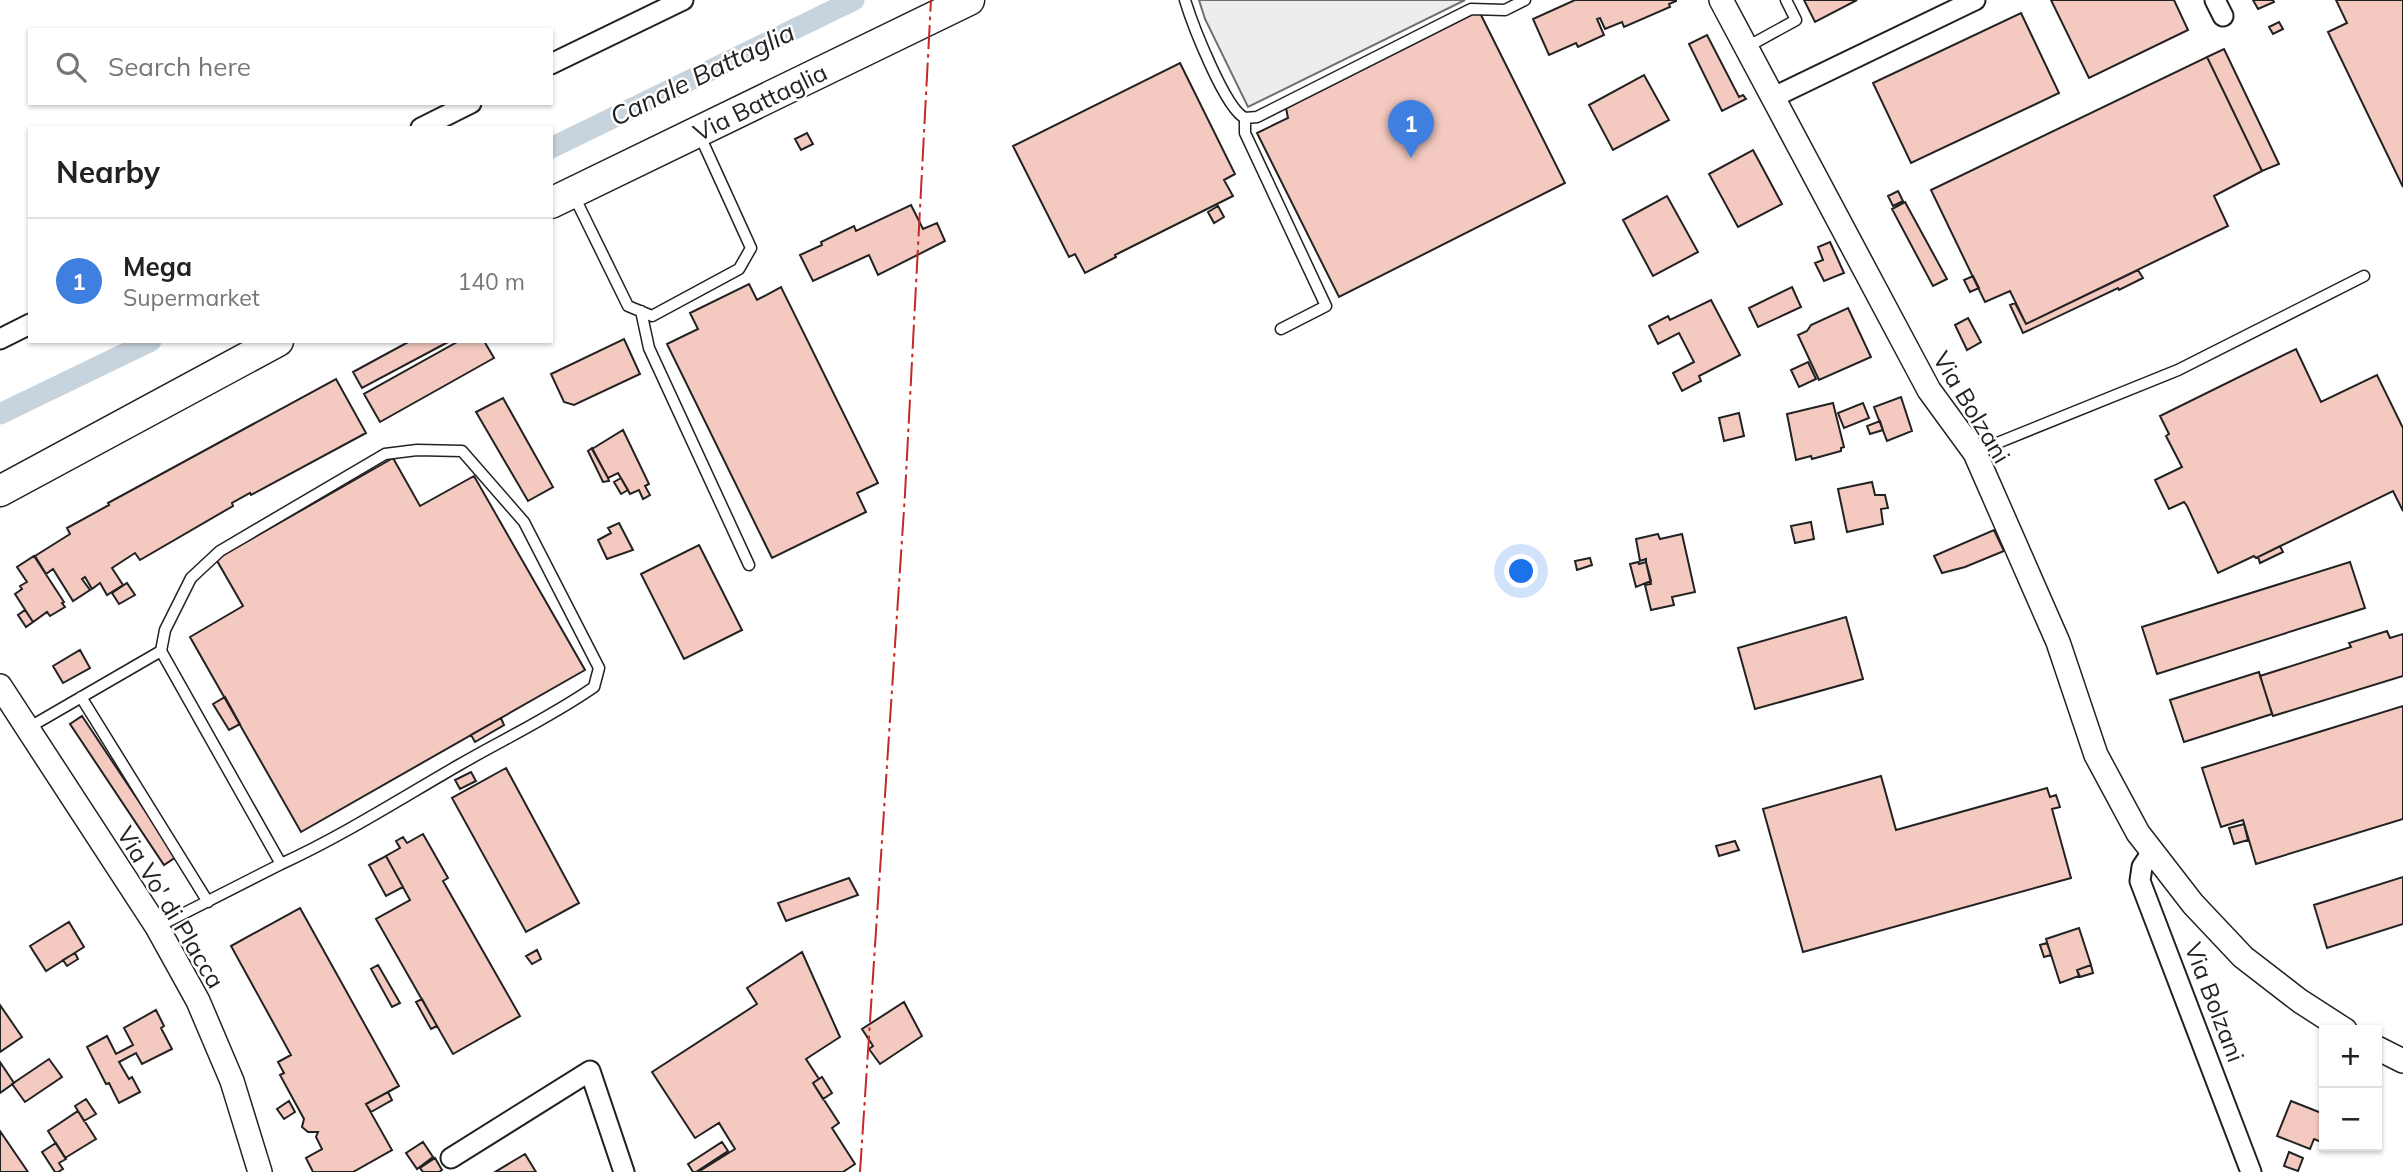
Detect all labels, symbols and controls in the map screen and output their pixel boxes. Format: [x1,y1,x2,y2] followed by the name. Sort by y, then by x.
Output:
[604,15,800,133] water label: Canale Battaglia
[28,28,553,105] search box
[52,48,90,86] icon: search
[108,50,251,83] text: Search here
[688,57,832,147] street label: Via Battaglia
[1388,100,1434,158] pin: 1
[56,153,160,191] text: Nearby
[123,250,192,283] text: Mega
[72,267,86,296] text: 1
[457,267,525,296] text: 140 m
[123,283,260,312] text: Supermarket
[1927,346,2017,468] street label: Via Bolzani
[1504,554,1538,588] your location
[111,821,231,993] street label: Via Vo' di Placca
[2179,938,2251,1066] street label: Via Bolzani
[2319,1025,2382,1151] map controls
[2319,1025,2382,1088] button: +
[2319,1088,2382,1151] button: −

